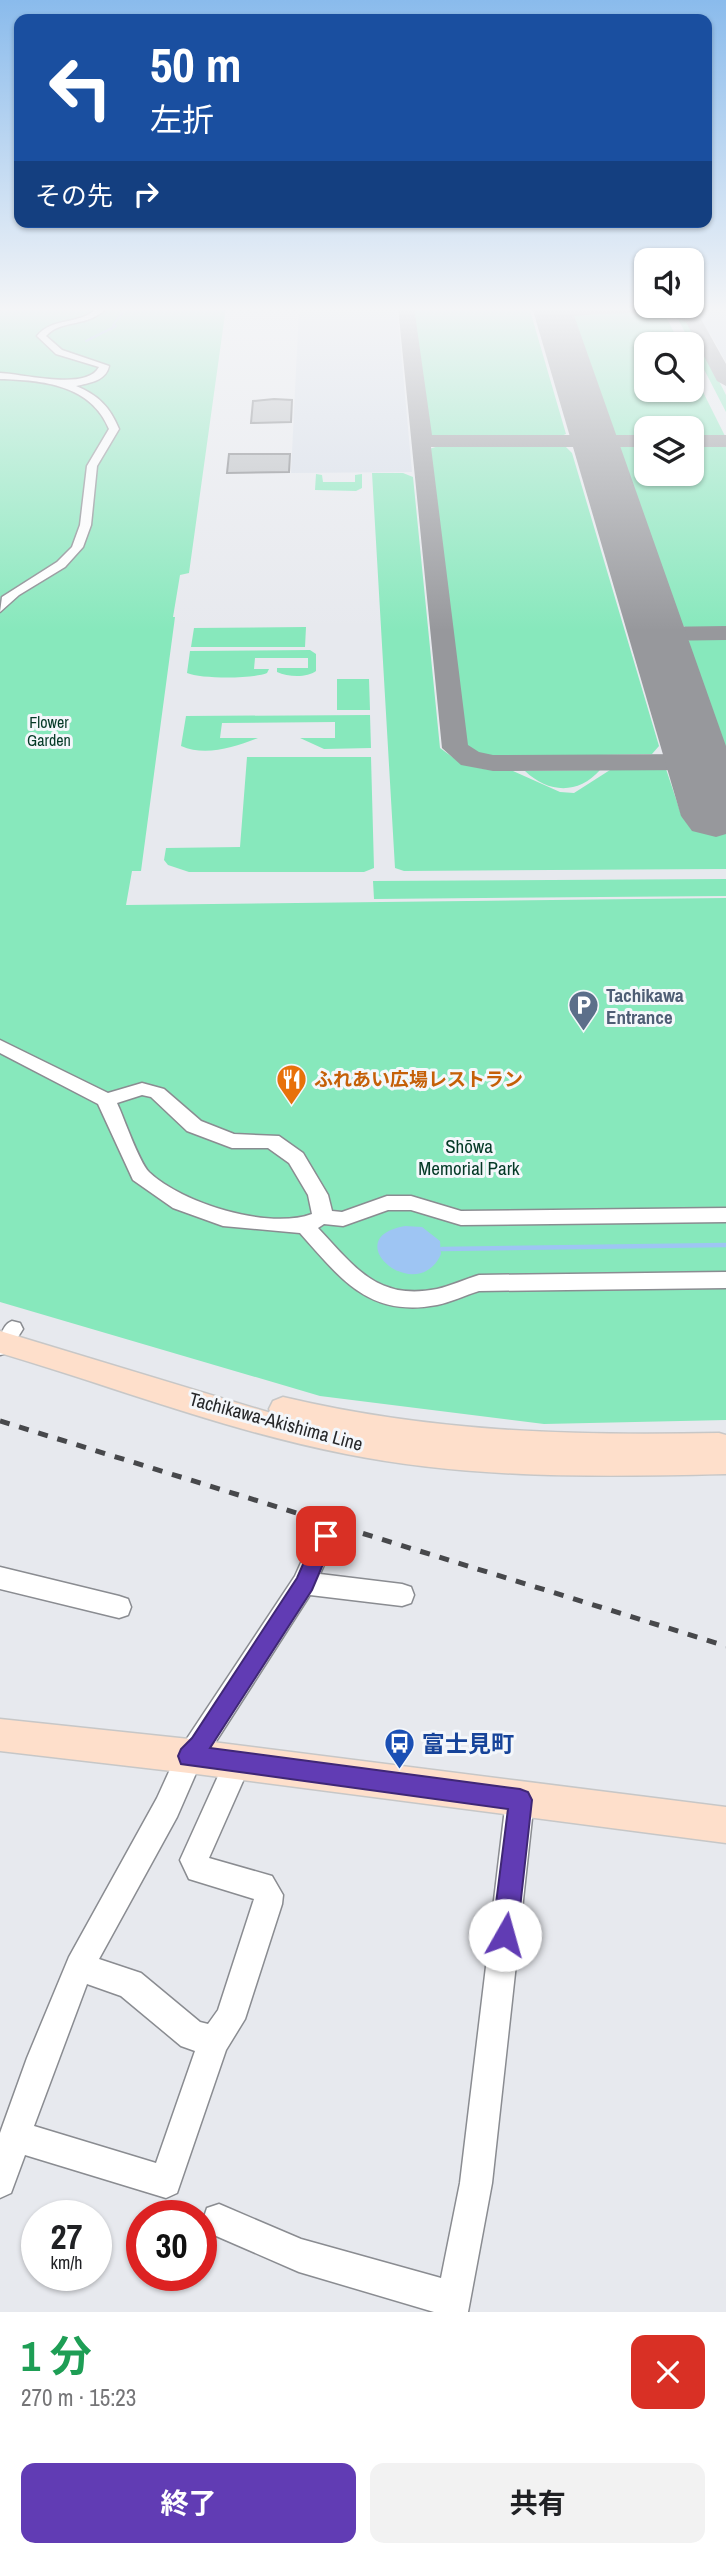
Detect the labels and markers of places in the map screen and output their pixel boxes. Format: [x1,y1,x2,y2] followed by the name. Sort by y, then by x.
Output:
[606,982,684,1030] place label: Tachikawa Entrance
[566,989,600,1033] parking icon: Tachikawa Entrance
[274,1062,308,1106] restaurant icon: ふれあい広場レストラン
[314,1066,523,1092] place label: ふれあい広場レストラン
[296,1506,356,1566] pin
[382,1727,416,1771] bus stop icon: 富士見町
[422,1728,514,1759] place label: 富士見町

